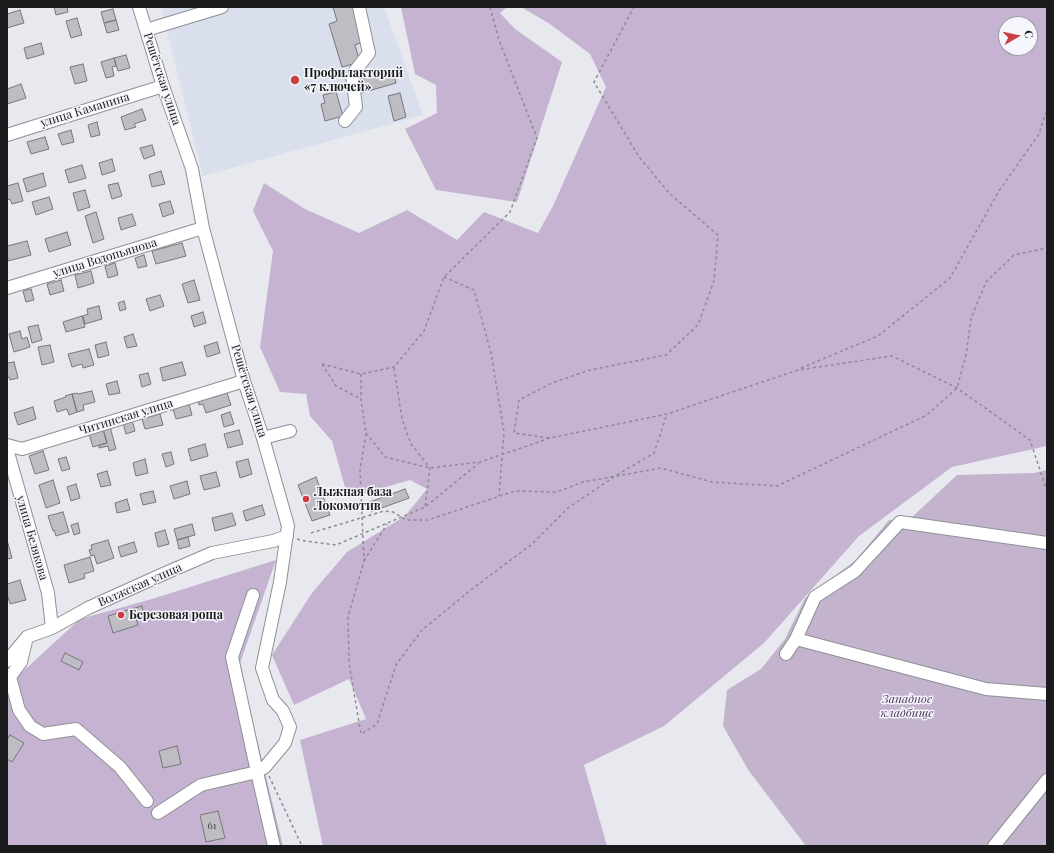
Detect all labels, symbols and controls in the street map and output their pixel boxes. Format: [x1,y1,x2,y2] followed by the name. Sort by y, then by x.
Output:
[998,16,1038,56] north arrow
[1021,29,1037,39] text: С
[140,31,184,127] street label: Решётская улица
[304,66,403,94] place label: Профилакторий «7 ключей»
[289,74,301,86] marker: Профилакторий «7 ключей»
[39,90,131,130] street label: улица Каманина
[51,235,159,281] street label: улица Водопьянова
[228,343,270,439] street label: Решётская улица
[77,396,175,438] street label: Читинская улица
[314,485,392,513] place label: Лыжная база Локомотив
[13,494,51,582] street label: улица Белякова
[301,494,311,504] marker: Лыжная база Локомотив
[96,560,184,610] street label: Волжская улица
[129,608,223,622] place label: Березовая роща
[116,610,126,620] marker: Березовая роща
[881,692,933,720] park label: Западное кладбище
[208,820,216,832] house number: 61

